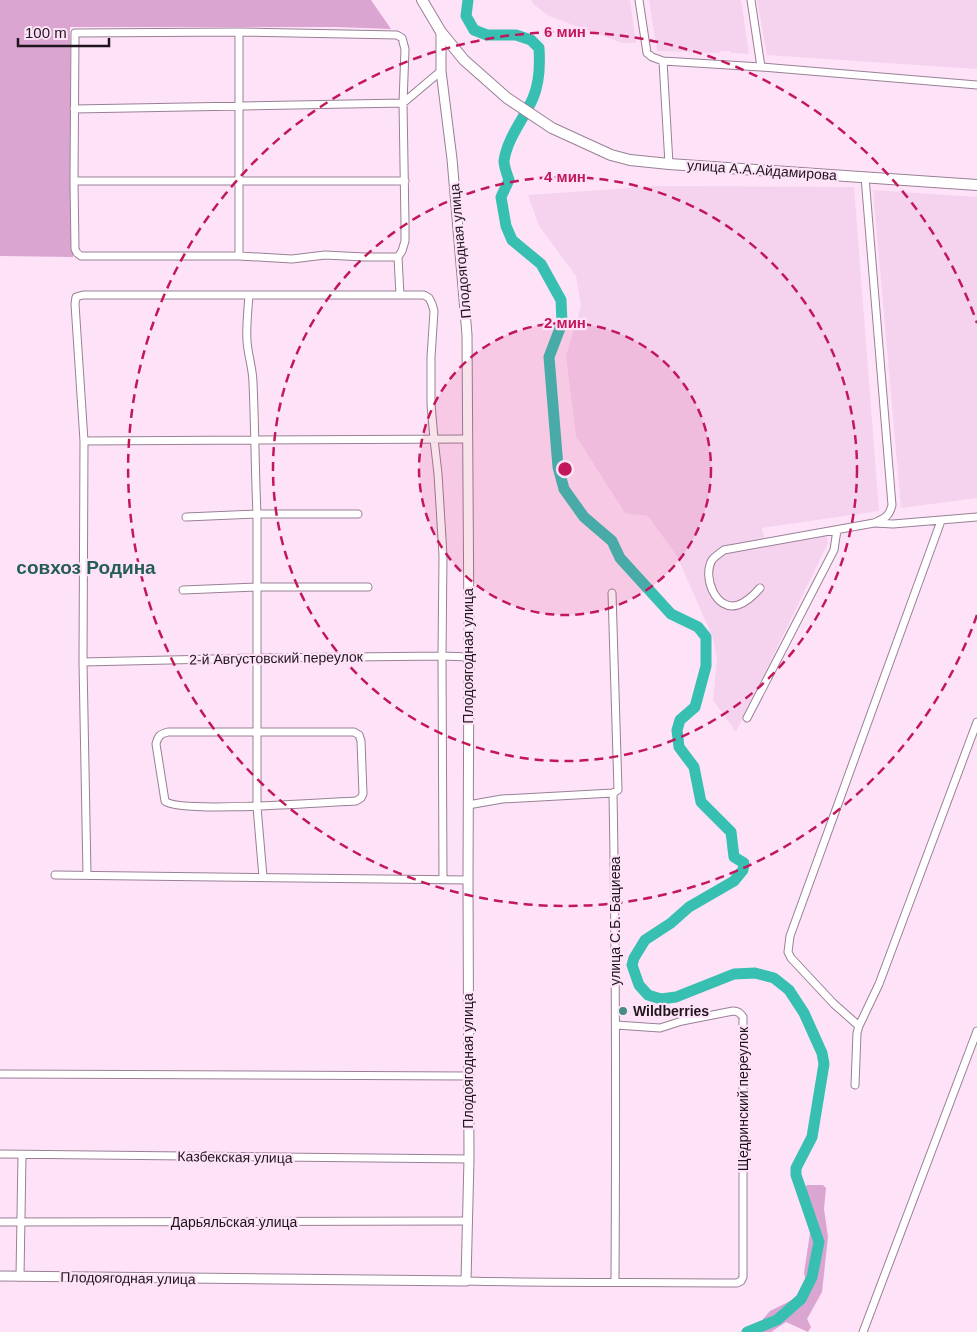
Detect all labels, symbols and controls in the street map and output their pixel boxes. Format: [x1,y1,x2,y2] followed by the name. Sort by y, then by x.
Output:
[18,15,109,47] scale bar
[544,23,586,40] text: 6 мин
[25,24,67,41] text: 100 m
[687,157,838,183] street label: улица А.А.Айдамирова
[544,168,586,185] text: 4 мин
[446,183,474,319] street label: Плодоягодная улица
[544,314,586,331] text: 2 мин
[556,460,574,478] centre of rings
[16,557,156,578] district label: совхоз Родина
[460,588,476,724] street label: Плодоягодная улица
[189,648,364,668] street label: 2-й Августовский переулок
[607,856,623,986] street label: улица С.Б. Бациева
[460,993,476,1129] street label: Плодоягодная улица
[633,1003,709,1019] place label: Wildberries
[617,1005,629,1017] marker: Wildberries
[735,1026,751,1171] street label: Щедринский переулок
[177,1148,293,1166] street label: Казбекская улица
[171,1214,297,1230] street label: Дарьяльская улица
[60,1269,196,1287] street label: Плодоягодная улица

